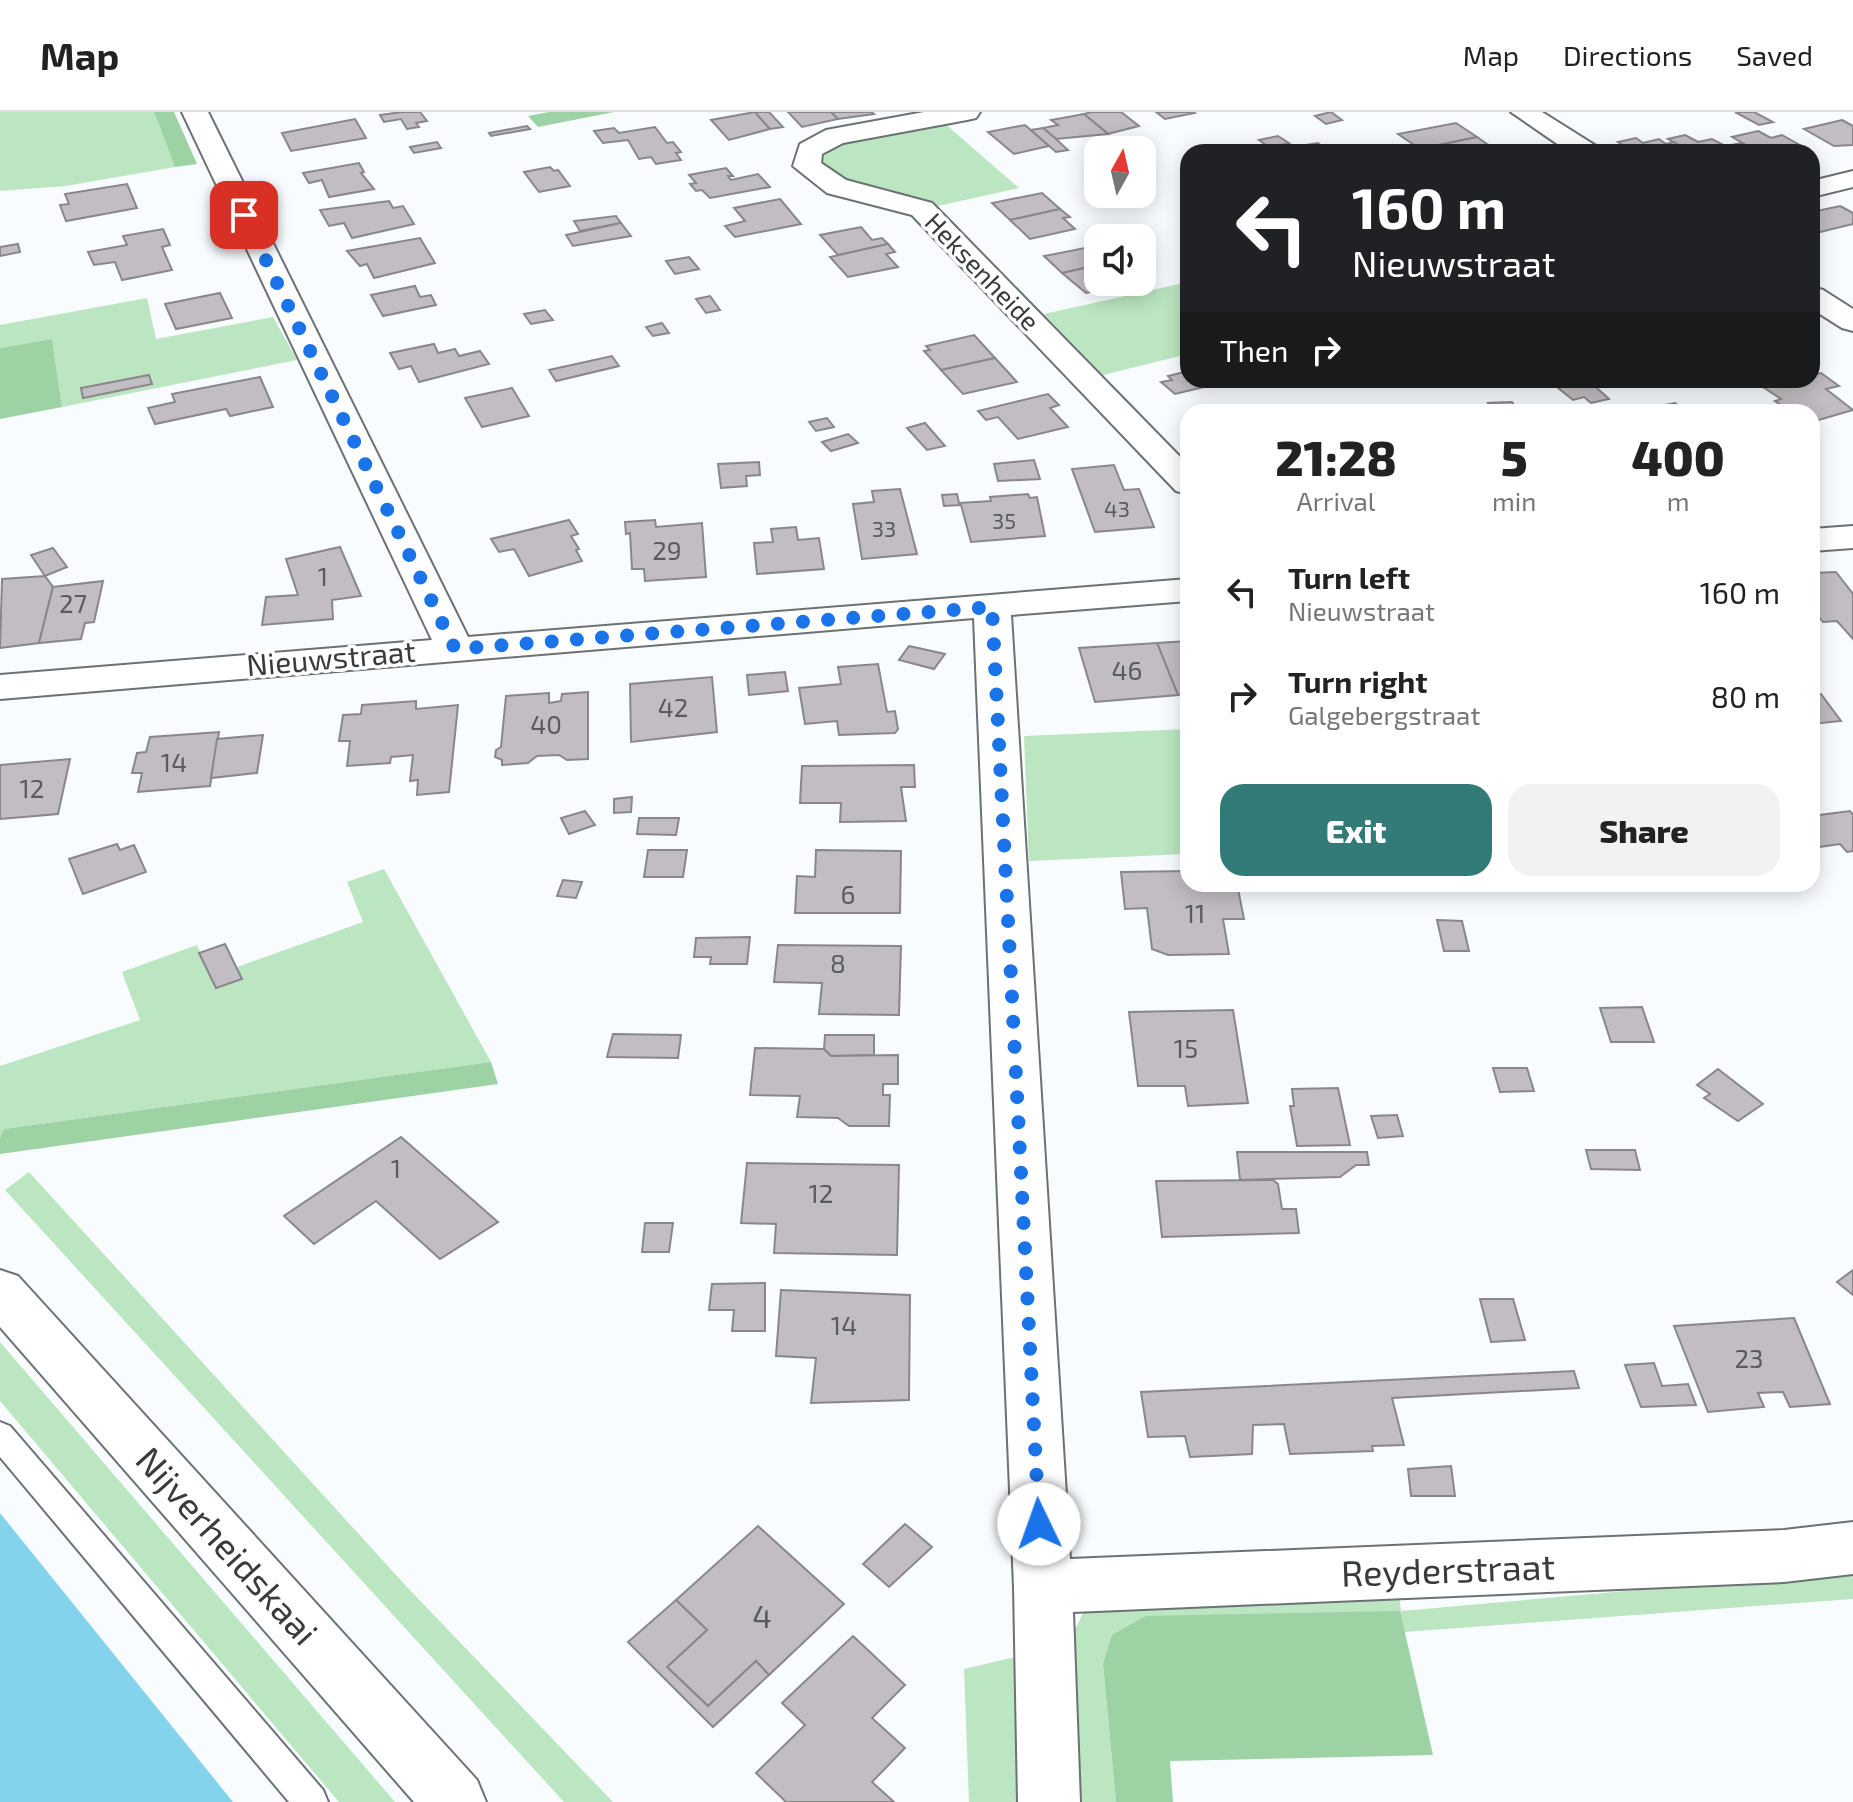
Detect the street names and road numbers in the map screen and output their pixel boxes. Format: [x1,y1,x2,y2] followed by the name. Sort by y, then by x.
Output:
[919,206,1047,336] street label: Heksenheide
[245,632,417,682] street label: Nieuwstraat
[128,1437,328,1653] street label: Nijverheidskaai
[1340,1543,1556,1594] street label: Reyderstraat

